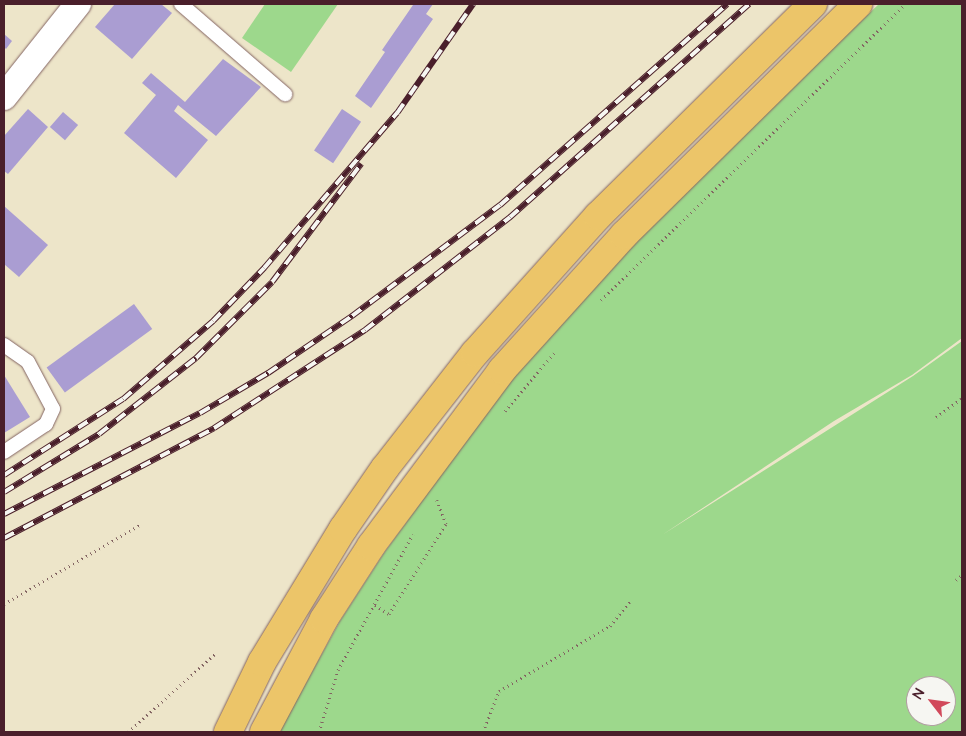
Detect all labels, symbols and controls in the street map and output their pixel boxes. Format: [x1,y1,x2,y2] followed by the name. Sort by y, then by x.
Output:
[906,676,956,726] north arrow
[908,685,930,703] text: N

